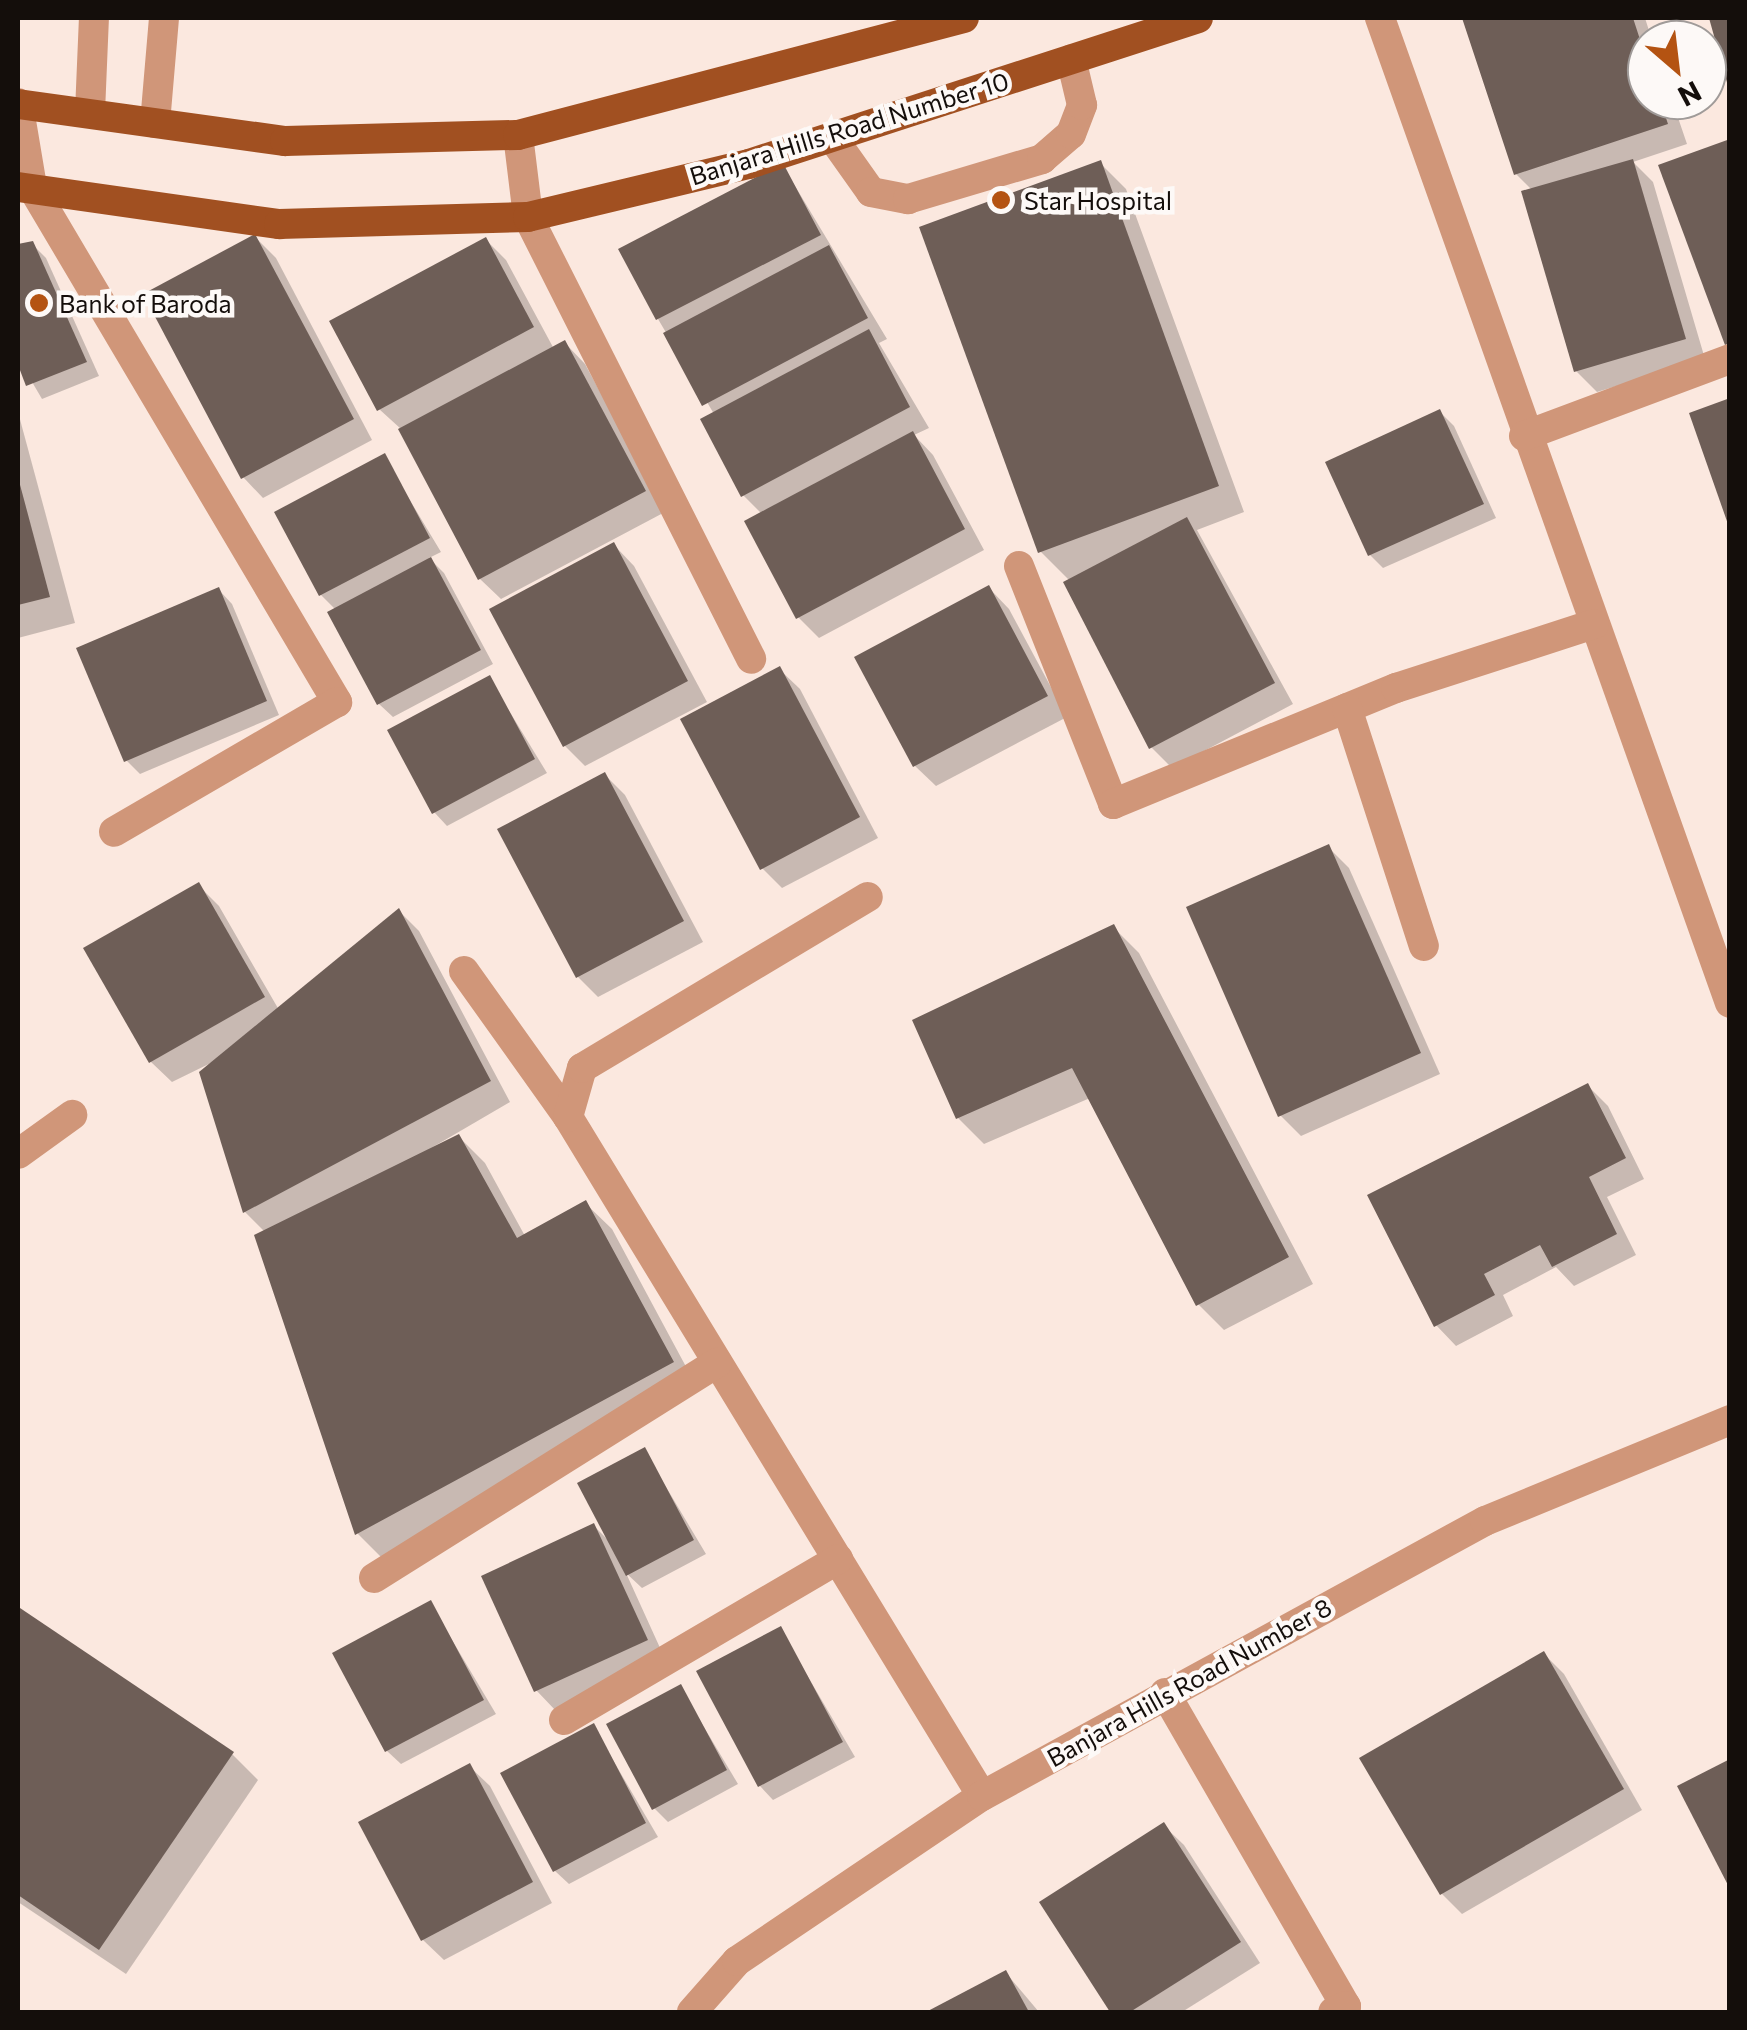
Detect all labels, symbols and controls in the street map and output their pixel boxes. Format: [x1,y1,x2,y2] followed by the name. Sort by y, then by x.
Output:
[1627,20,1727,120] north arrow
[686,65,1012,191] street label: Banjara Hills Road Number 10
[1673,75,1707,115] text: N
[1024,185,1172,215] place label: Star Hospital
[988,187,1014,213] marker: Star Hospital
[59,288,232,318] place label: Bank of Baroda
[28,292,50,314] marker: Bank of Baroda
[1042,1591,1336,1773] street label: Banjara Hills Road Number 8

